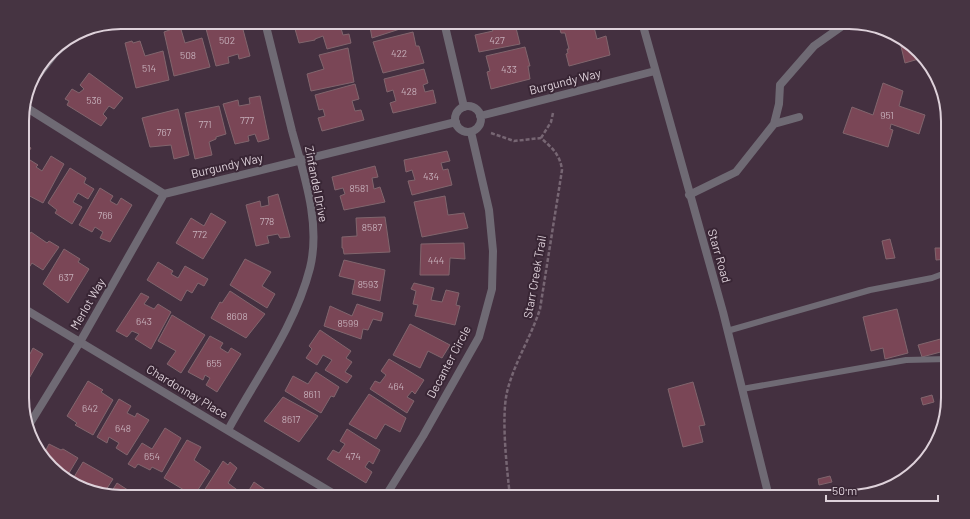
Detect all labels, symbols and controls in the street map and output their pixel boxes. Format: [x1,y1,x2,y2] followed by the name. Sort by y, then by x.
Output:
[219,34,235,46] house number: 502
[489,34,505,46] house number: 427
[391,47,407,59] house number: 422
[180,49,196,61] house number: 508
[142,62,156,74] house number: 514
[501,63,517,75] house number: 433
[528,65,602,97] street label: Burgundy Way
[401,85,417,97] house number: 428
[86,94,102,106] house number: 536
[880,109,894,121] house number: 951
[240,114,254,126] house number: 777
[199,118,212,130] house number: 771
[157,126,172,138] house number: 767
[303,144,331,223] street label: Zinfandel Drive
[189,150,265,180] street label: Burgundy Way
[423,170,439,182] house number: 434
[350,182,368,194] house number: 8581
[97,209,113,221] house number: 766
[260,215,274,227] house number: 778
[362,221,382,233] house number: 8587
[706,227,734,284] street label: Starr Road
[193,228,207,240] house number: 772
[520,234,548,319] street label: Starr Creek Trail
[428,254,444,266] house number: 444
[58,271,74,283] house number: 637
[67,275,108,332] street label: Merlot Way
[358,278,378,290] house number: 8593
[226,310,248,322] house number: 8608
[136,315,152,327] house number: 643
[338,317,358,329] house number: 8599
[423,323,473,400] street label: Decanter Circle
[206,357,222,369] house number: 655
[144,361,231,421] street label: Chardonnay Place
[388,380,404,392] house number: 464
[303,388,321,400] house number: 8611
[82,402,98,414] house number: 642
[282,413,300,425] house number: 8617
[115,422,131,434] house number: 648
[144,450,160,462] house number: 654
[345,450,361,462] house number: 474
[826,477,938,503] scale bar
[832,483,857,497] text: 50 m

